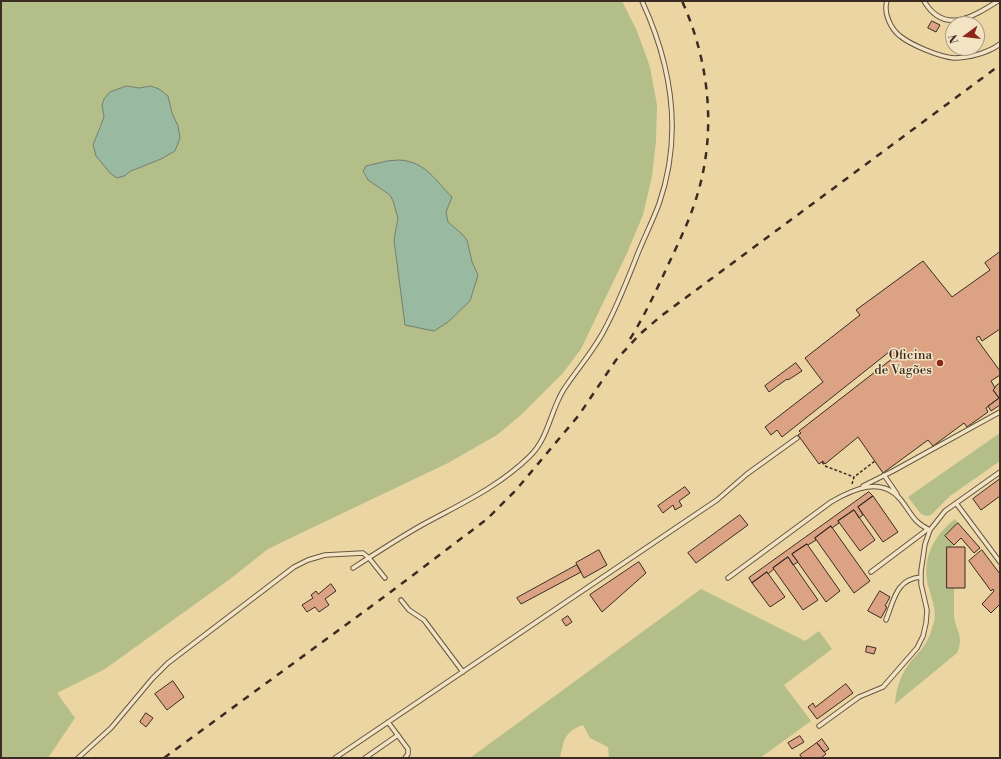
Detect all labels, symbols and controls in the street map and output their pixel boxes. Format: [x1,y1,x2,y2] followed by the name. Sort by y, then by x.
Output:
[945,16,985,56] north arrow
[946,33,962,45] text: N
[874,348,932,379] place label: Oficina de Vagões
[935,358,945,368] marker: Oficina de Vagões

